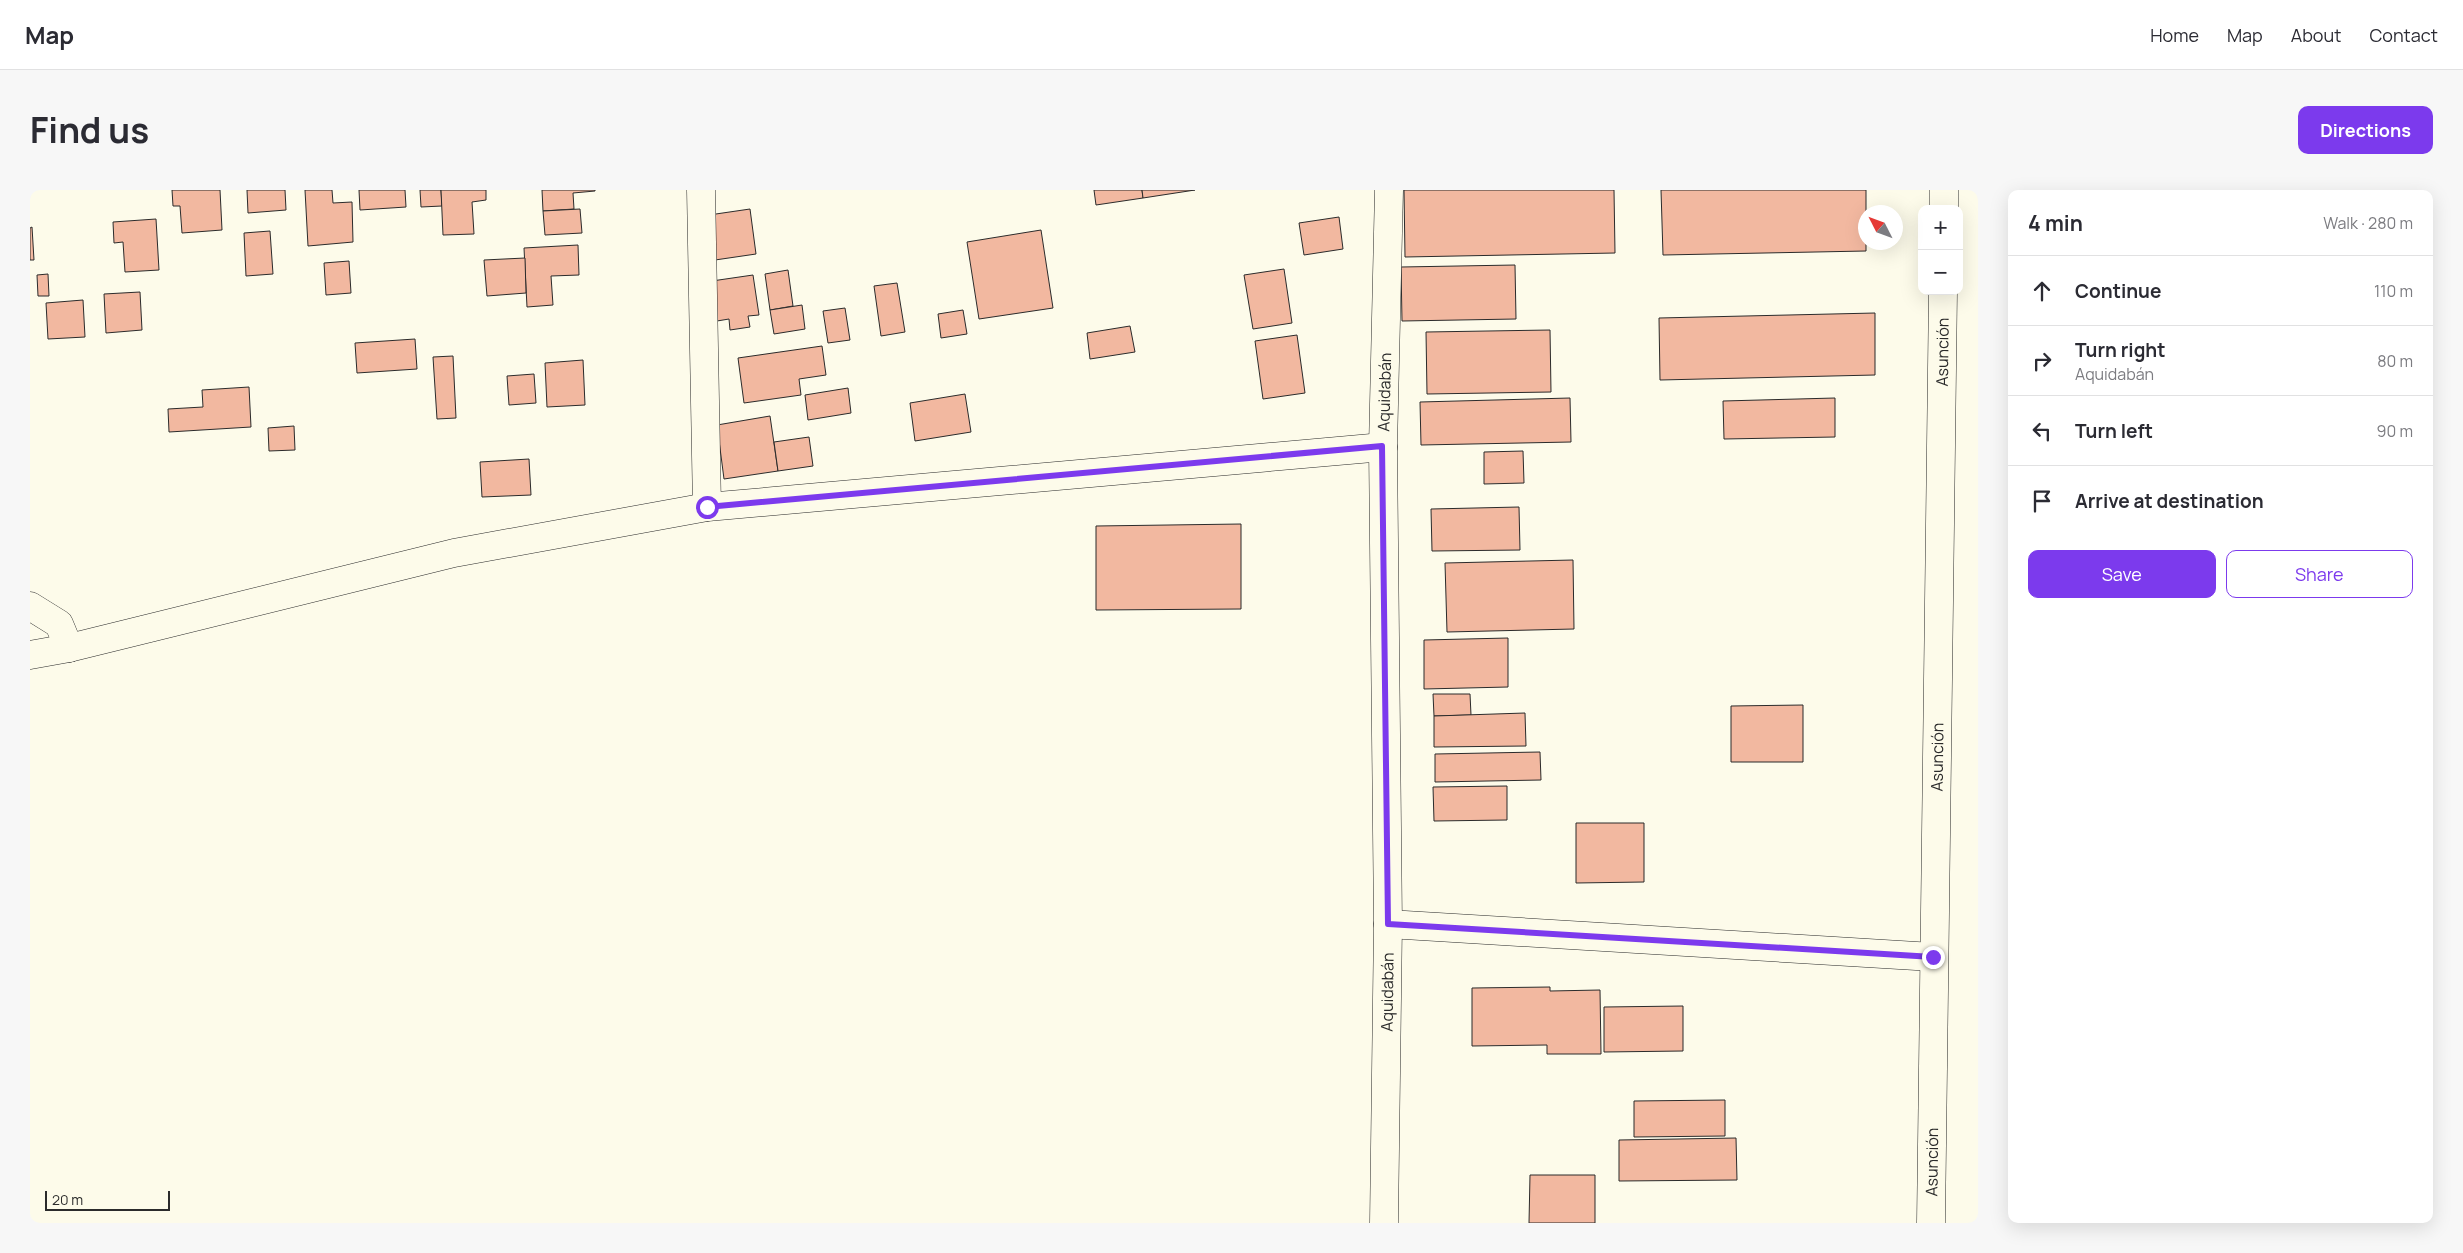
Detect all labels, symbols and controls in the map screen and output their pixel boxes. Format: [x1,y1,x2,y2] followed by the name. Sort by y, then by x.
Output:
[25,18,74,51] text: Map
[2150,23,2199,47] text: Home
[2227,23,2263,47] text: Map
[2291,23,2341,47] text: About
[2369,23,2438,47] text: Contact
[30,106,149,154] text: Find us
[2298,106,2433,154] button: Directions
[1858,205,1903,250] north arrow
[1918,205,1963,295] map controls
[1918,205,1963,250] button: +
[2028,209,2083,237] text: 4 min
[2323,212,2413,234] text: Walk · 280 m
[1918,250,1963,295] button: −
[2028,277,2056,305] icon: ahead
[2075,278,2161,304] text: Continue
[2374,280,2413,302] text: 110 m
[1931,317,1954,387] street label: Asunción
[2075,337,2165,363] text: Turn right
[2028,347,2056,375] icon: right
[2377,350,2413,372] text: 80 m
[1372,352,1396,432] street label: Aquidabán
[2075,363,2154,385] text: Aquidabán
[2028,417,2056,445] icon: left
[2075,418,2153,444] text: Turn left
[2377,420,2413,442] text: 90 m
[2028,487,2056,515] icon: arrive
[2075,488,2264,514] text: Arrive at destination
[696,496,719,519] route start
[2028,550,2216,598] button: Save
[2226,550,2413,598] button: Share
[1926,722,1948,792] street label: Asunción
[1922,946,1945,969] route end
[1376,952,1399,1032] street label: Aquidabán
[1920,1127,1943,1197] street label: Asunción
[45,1188,170,1211] scale bar
[52,1190,83,1209] text: 20 m

